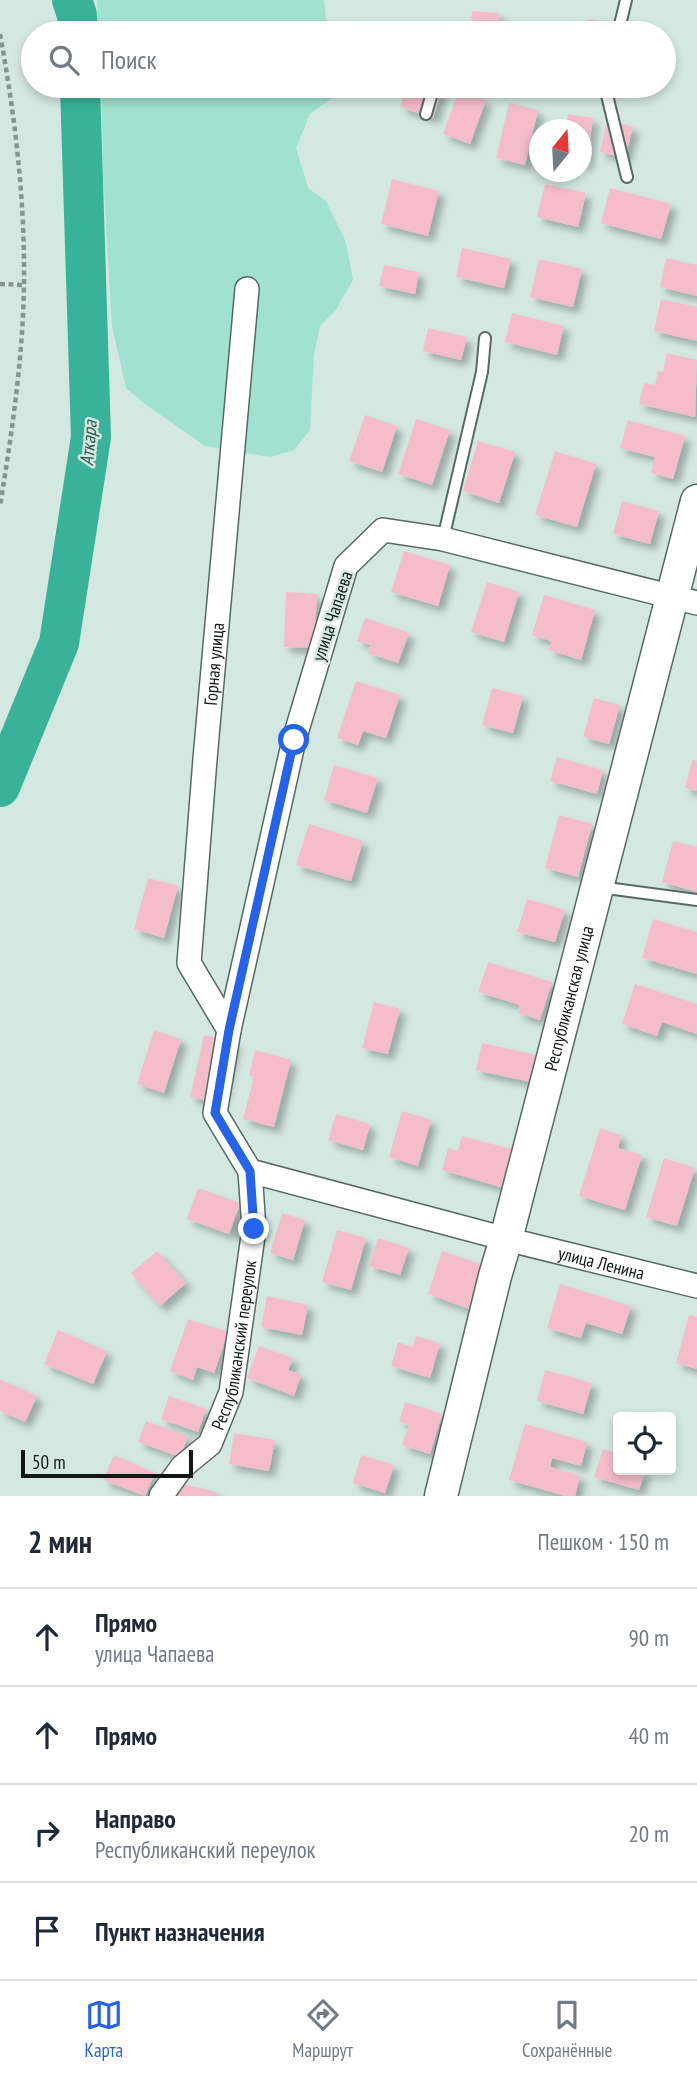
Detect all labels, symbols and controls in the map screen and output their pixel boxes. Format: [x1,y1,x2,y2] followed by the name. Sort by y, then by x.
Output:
[21,21,676,98] search box
[45,41,83,79] icon: search
[101,43,157,76] text: Поиск
[529,119,592,182] north arrow
[74,418,102,467] water label: Аткара
[307,568,357,664] street label: улица Чапаева
[198,622,229,706] street label: Горная улица
[278,724,309,755] route start
[539,923,598,1073] street label: Республиканская улица
[238,1213,269,1244] route end
[556,1241,647,1284] street label: улица Ленина
[206,1258,261,1433] street label: Республиканский переулок
[613,1412,676,1475] map controls
[613,1412,676,1475] button: locate
[21,1447,192,1479] scale bar
[32,1450,66,1474] text: 50 m
[28,1522,92,1561] text: 2 мин
[538,1527,669,1556] text: Пешком · 150 m
[95,1606,157,1639] text: Прямо
[28,1618,66,1656] icon: ahead
[628,1623,669,1652] text: 90 m
[95,1639,215,1668] text: улица Чапаева
[28,1716,66,1754] icon: ahead
[95,1719,157,1752] text: Прямо
[628,1721,669,1750] text: 40 m
[95,1802,176,1835] text: Направо
[28,1814,66,1852] icon: right
[628,1819,669,1848] text: 20 m
[95,1835,316,1864] text: Республиканский переулок
[28,1912,66,1950] icon: arrive
[95,1915,265,1948] text: Пункт назначения
[85,1996,123,2062] tab: Карта
[292,1996,353,2062] tab: Маршрут
[522,1996,612,2062] tab: Сохранённые

